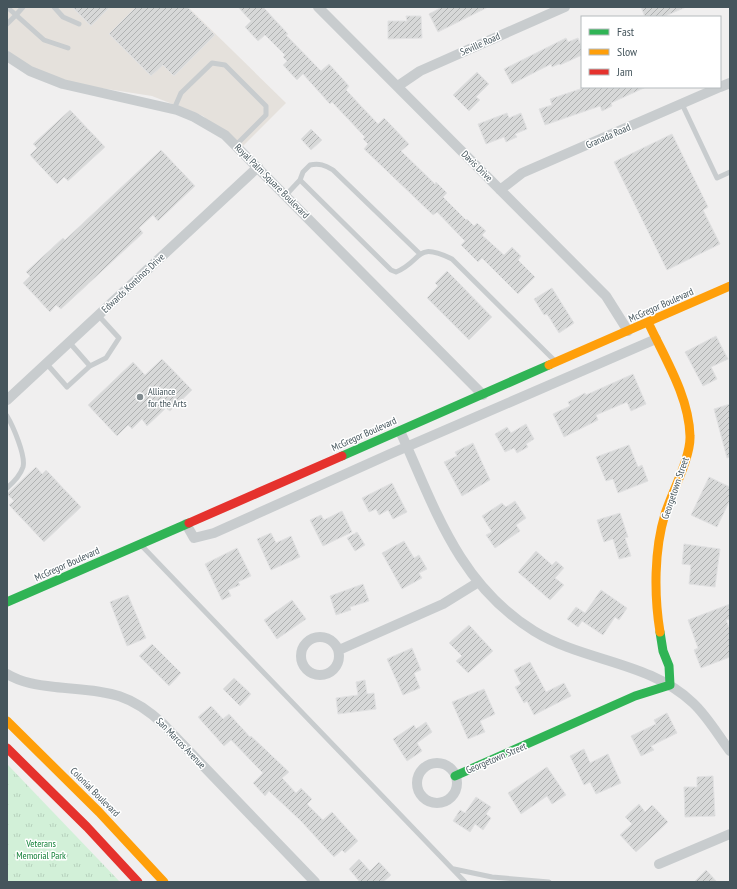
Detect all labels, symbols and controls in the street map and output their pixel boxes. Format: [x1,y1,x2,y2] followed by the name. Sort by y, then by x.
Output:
[581,16,721,88] legend
[617,24,635,39] text: Fast
[458,29,502,59] street label: Seville Road
[617,44,638,59] text: Slow
[616,64,633,79] text: Jam
[584,120,632,152] street label: Granada Road
[232,141,312,221] street label: Royal Palm Square Boulevard
[459,148,495,184] street label: Davis Drive
[99,250,167,316] street label: Edwards Kontinos Drive
[626,285,696,325] street label: McGregor Boulevard
[148,385,187,410] place label: Alliance for the Arts
[135,392,145,402] marker: Alliance for the Arts
[329,414,399,454] street label: McGregor Boulevard
[658,455,692,521] street label: Georgetown Street
[32,544,102,584] street label: McGregor Boulevard
[153,715,209,771] street label: San Marcos Avenue
[464,739,528,777] street label: Georgetown Street
[67,764,123,820] street label: Colonial Boulevard
[16,837,66,862] park label: Veterans Memorial Park

